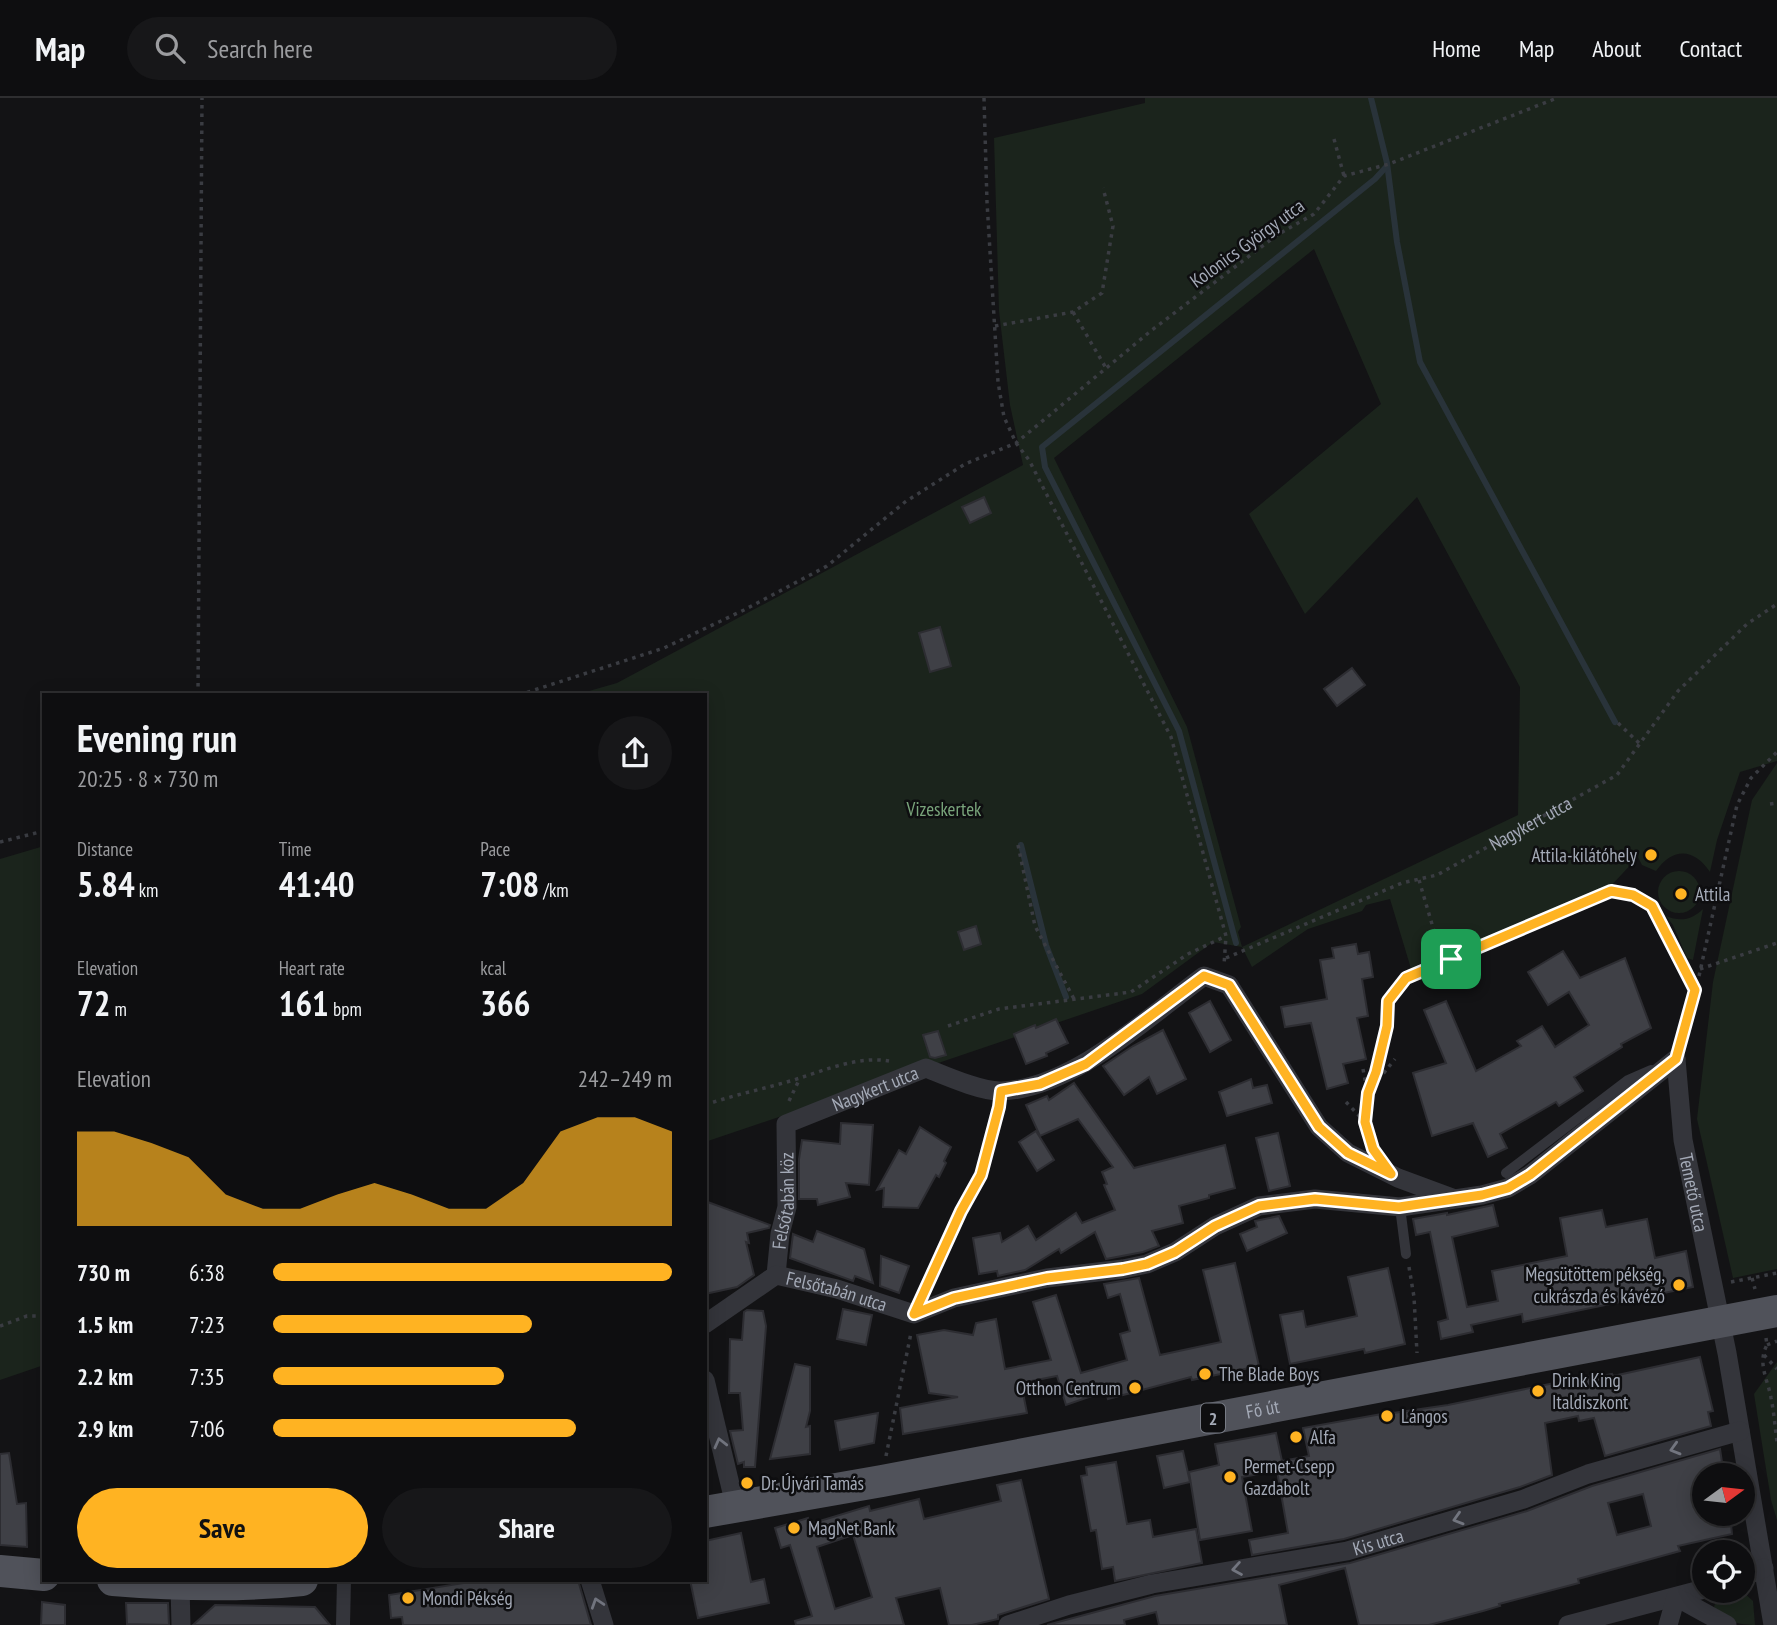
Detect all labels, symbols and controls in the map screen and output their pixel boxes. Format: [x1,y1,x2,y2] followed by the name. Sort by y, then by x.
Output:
[127,17,617,80] search box
[35,27,85,70] text: Map
[151,29,189,67] icon: search
[207,32,313,65] text: Search here
[1432,33,1481,64] text: Home
[1519,33,1554,64] text: Map
[1592,33,1641,64] text: About
[1679,33,1742,64] text: Contact
[1185,193,1309,293] street label: Kolonics György utca
[77,713,237,762] text: Evening run
[598,716,672,790] button: share
[77,764,218,793] text: 20:25 · 8 × 730 m
[1485,791,1576,856] street label: Nagykert utca
[906,797,982,821] park label: Vizeskertek
[77,837,133,861] text: Distance
[279,837,312,861] text: Time
[480,837,510,861] text: Pace
[1532,843,1638,867] place label: Attila-kilátóhely
[1643,847,1659,863] marker: Attila-kilátóhely
[77,861,135,907] text: 5.84
[279,861,354,907] text: 41:40
[480,861,539,907] text: 7:08
[135,878,158,902] text: km
[539,878,569,902] text: /km
[1695,882,1730,906] place label: Attila
[1673,886,1689,902] marker: Attila
[1421,929,1481,989] pin
[1432,940,1470,978] icon: arrive
[77,956,138,980] text: Elevation
[279,956,345,980] text: Heart rate
[480,956,506,980] text: kcal
[77,980,110,1026] text: 72
[279,980,329,1026] text: 161
[480,980,531,1026] text: 366
[110,997,127,1021] text: m
[329,997,362,1021] text: bpm
[828,1060,922,1116] street label: Nagykert utca
[77,1064,151,1093] text: Elevation
[578,1064,672,1093] text: 242–249 m
[1674,1151,1714,1234] street label: Temető utca
[767,1152,799,1250] street label: Felsőtabán köz
[77,1258,130,1287] text: 730 m
[189,1258,225,1287] text: 6:38
[1525,1262,1665,1308] place label: Megsütöttem pékség, cukrászda és kávézó
[784,1266,890,1316] street label: Felsőtabán utca
[1671,1277,1687,1293] marker: Megsütöttem pékség, cukrászda és kávézó
[77,1310,133,1339] text: 1.5 km
[189,1310,225,1339] text: 7:23
[77,1362,133,1391] text: 2.2 km
[189,1362,225,1391] text: 7:35
[1219,1362,1319,1386] place label: The Blade Boys
[1197,1366,1213,1382] marker: The Blade Boys
[1552,1368,1629,1414] place label: Drink King Italdiszkont
[1016,1376,1121,1400] place label: Otthon Centrum
[1127,1380,1143,1396] marker: Otthon Centrum
[1530,1383,1546,1399] marker: Drink King Italdiszkont
[1244,1394,1282,1424] street label: Fő út
[1201,1404,1225,1433] road number: 2
[1401,1404,1448,1428] place label: Lángos
[1379,1408,1395,1424] marker: Lángos
[77,1414,133,1443] text: 2.9 km
[189,1414,225,1443] text: 7:06
[1310,1425,1336,1449] place label: Alfa
[1288,1429,1304,1445] marker: Alfa
[714,1437,728,1449] one-way arrow
[1669,1441,1681,1456] one-way arrow
[1244,1454,1335,1500] place label: Permet-Csepp Gazdabolt
[1692,1463,1755,1526] north arrow
[1692,1463,1755,1603] map controls
[1222,1469,1238,1485] marker: Permet-Csepp Gazdabolt
[761,1471,864,1495] place label: Dr. Újvári Tamás
[739,1475,755,1491] marker: Dr. Újvári Tamás
[77,1488,368,1568] button: Save
[382,1488,672,1568] button: Share
[1452,1510,1464,1525] one-way arrow
[808,1516,896,1540] place label: MagNet Bank
[786,1520,802,1536] marker: MagNet Bank
[1350,1523,1406,1561] street label: Kis utca
[1692,1540,1755,1603] button: locate
[1231,1561,1243,1576] one-way arrow
[422,1586,513,1610] place label: Mondi Pékség
[400,1590,416,1606] marker: Mondi Pékség
[591,1597,606,1609] one-way arrow

